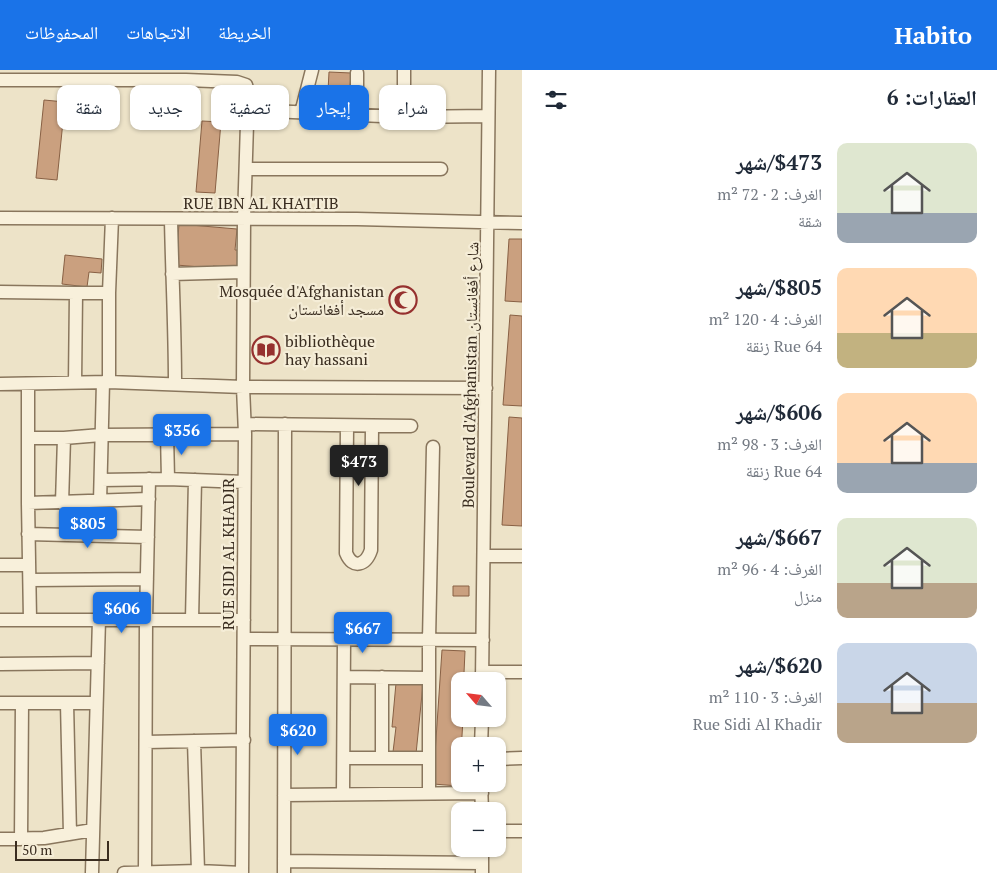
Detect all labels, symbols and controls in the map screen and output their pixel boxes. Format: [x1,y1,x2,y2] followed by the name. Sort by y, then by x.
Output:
[894,19,972,51] text: Habito
[25,20,98,44] text: المحفوظات
[126,20,190,44] text: الاتجاهات
[218,20,271,44] text: الخريطة
[887,83,977,111] text: العقارات: 6
[57,85,120,130] chip: شقة
[130,85,201,130] chip: جديد
[211,85,289,130] chip: تصفية
[299,85,369,130] chip: إيجار
[379,85,446,130] chip: شراء
[542,86,570,114] icon: filters
[736,148,822,176] text: $473/شهر
[877,163,937,223] icon: home
[717,183,822,205] text: الغرف: 2 · 72 m²
[183,192,339,214] street label: RUE IBN AL KHATTIB
[798,210,822,232] text: شقة
[457,242,483,508] street label: Boulevard d'Afghanistan شارع أفغانستان
[736,273,822,301] text: $805/شهر
[219,280,384,320] place label: Mosquée d'Afghanistan مسجد أفغانستان
[388,285,418,315] mosque icon: Mosquée d'Afghanistan مسجد أفغانستان
[877,288,937,348] icon: home
[709,308,822,330] text: الغرف: 4 · 120 m²
[285,330,375,370] place label: bibliothèque hay hassani
[251,335,281,365] library icon: bibliothèque hay hassani
[746,335,822,357] text: Rue 64 زنقة
[736,398,822,426] text: $606/شهر
[877,413,937,473] icon: home
[152,414,212,456] pin: $356
[164,419,200,441] text: $356
[717,433,822,455] text: الغرف: 3 · 98 m²
[329,444,389,487] pin: $473
[341,450,377,472] text: $473
[746,460,822,482] text: Rue 64 زنقة
[217,477,239,630] street label: RUE SIDI AL KHADIR
[58,506,118,549] pin: $805
[70,512,106,534] text: $805
[736,523,822,551] text: $667/شهر
[877,538,937,598] icon: home
[717,558,822,580] text: الغرف: 4 · 96 m²
[794,585,822,607] text: منزل
[92,592,152,634] pin: $606
[104,597,140,619] text: $606
[333,612,393,654] pin: $667
[345,617,381,639] text: $667
[736,651,822,679] text: $620/شهر
[877,663,937,723] icon: home
[451,672,506,728] north arrow
[451,672,506,857] map controls
[709,686,822,708] text: الغرف: 3 · 110 m²
[693,713,822,735] text: Rue Sidi Al Khadir
[268,714,328,756] pin: $620
[280,719,316,741] text: $620
[451,737,506,792] button: +
[451,802,506,857] button: −
[15,838,109,861] scale bar
[22,840,52,859] text: 50 m

